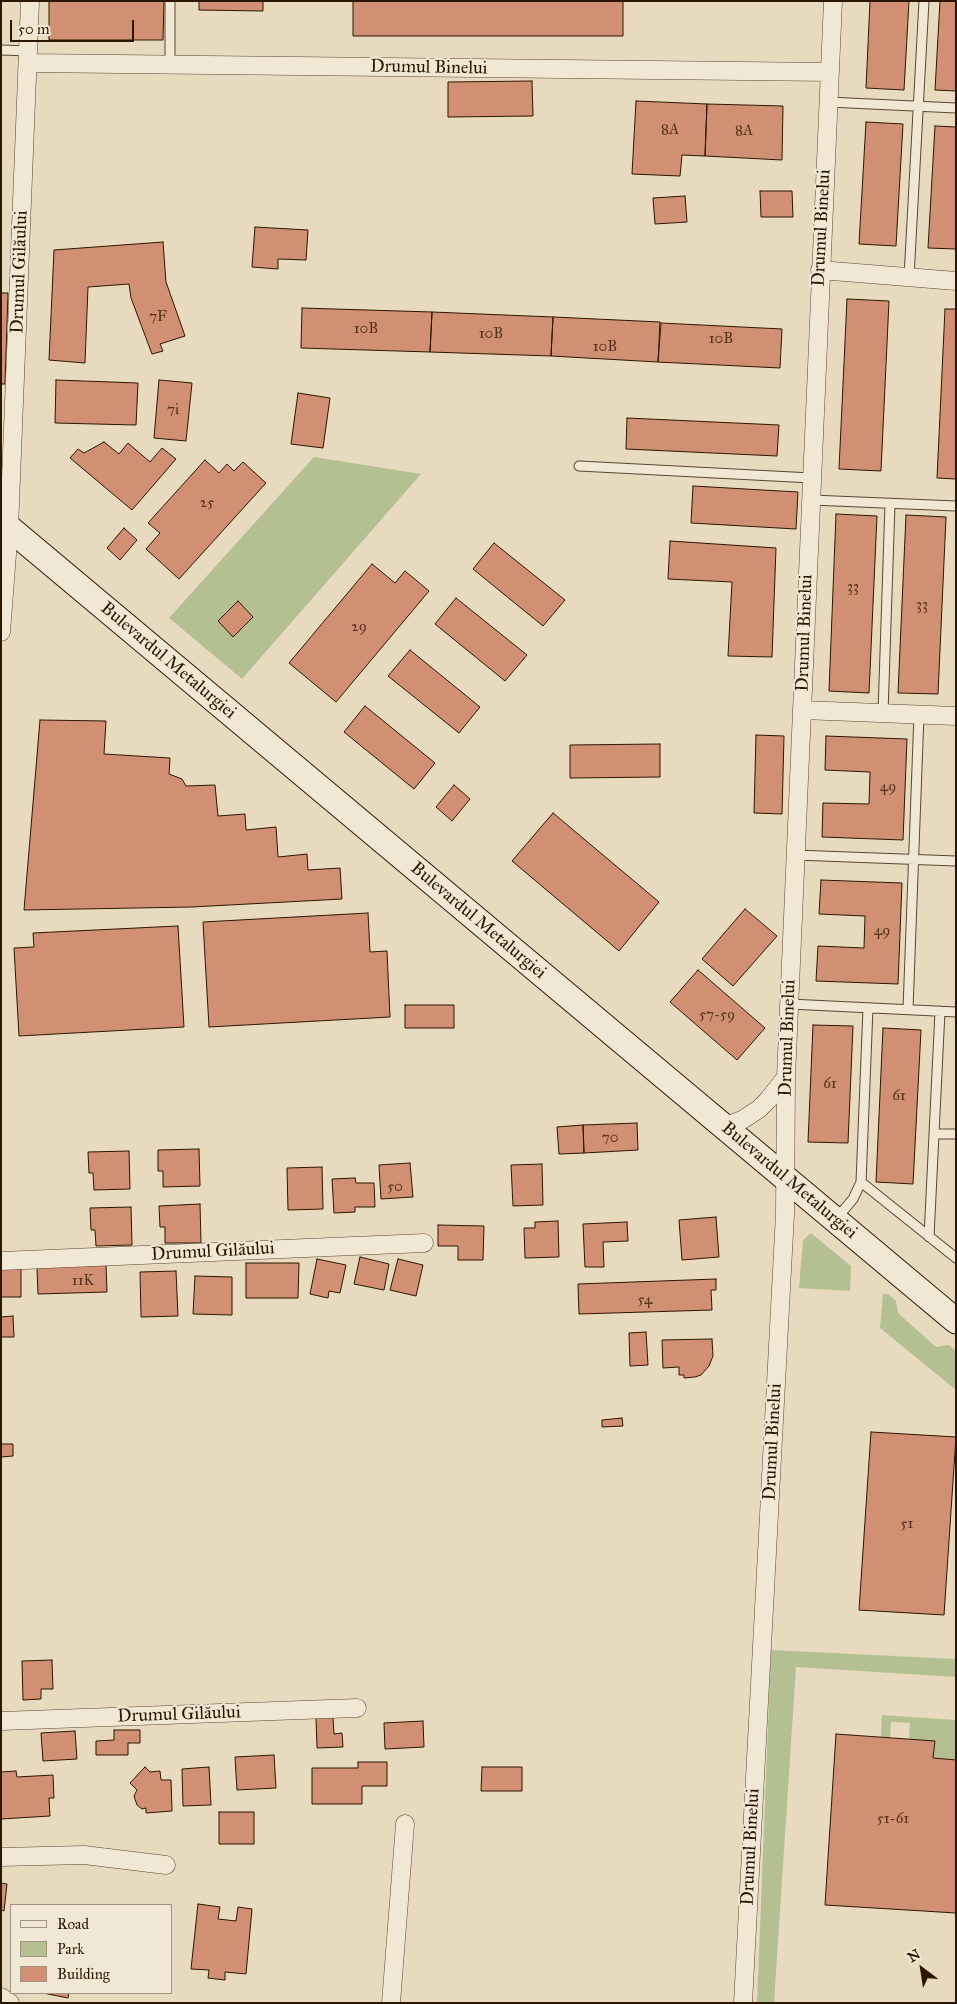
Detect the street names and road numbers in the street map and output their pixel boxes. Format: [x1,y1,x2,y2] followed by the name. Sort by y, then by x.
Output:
[370,56,488,80] street label: Drumul Binelui
[808,169,836,287] street label: Drumul Binelui
[7,210,33,334] street label: Drumul Gilăului
[792,574,818,692] street label: Drumul Binelui
[96,598,240,724] street label: Bulevardul Metalurgiei
[406,858,550,984] street label: Bulevardul Metalurgiei
[775,979,801,1097] street label: Drumul Binelui
[717,1118,861,1244] street label: Bulevardul Metalurgiei
[151,1238,275,1266] street label: Drumul Gilăului
[759,1383,787,1501] street label: Drumul Binelui
[117,1702,241,1728] street label: Drumul Gilăului
[737,1788,765,1906] street label: Drumul Binelui

